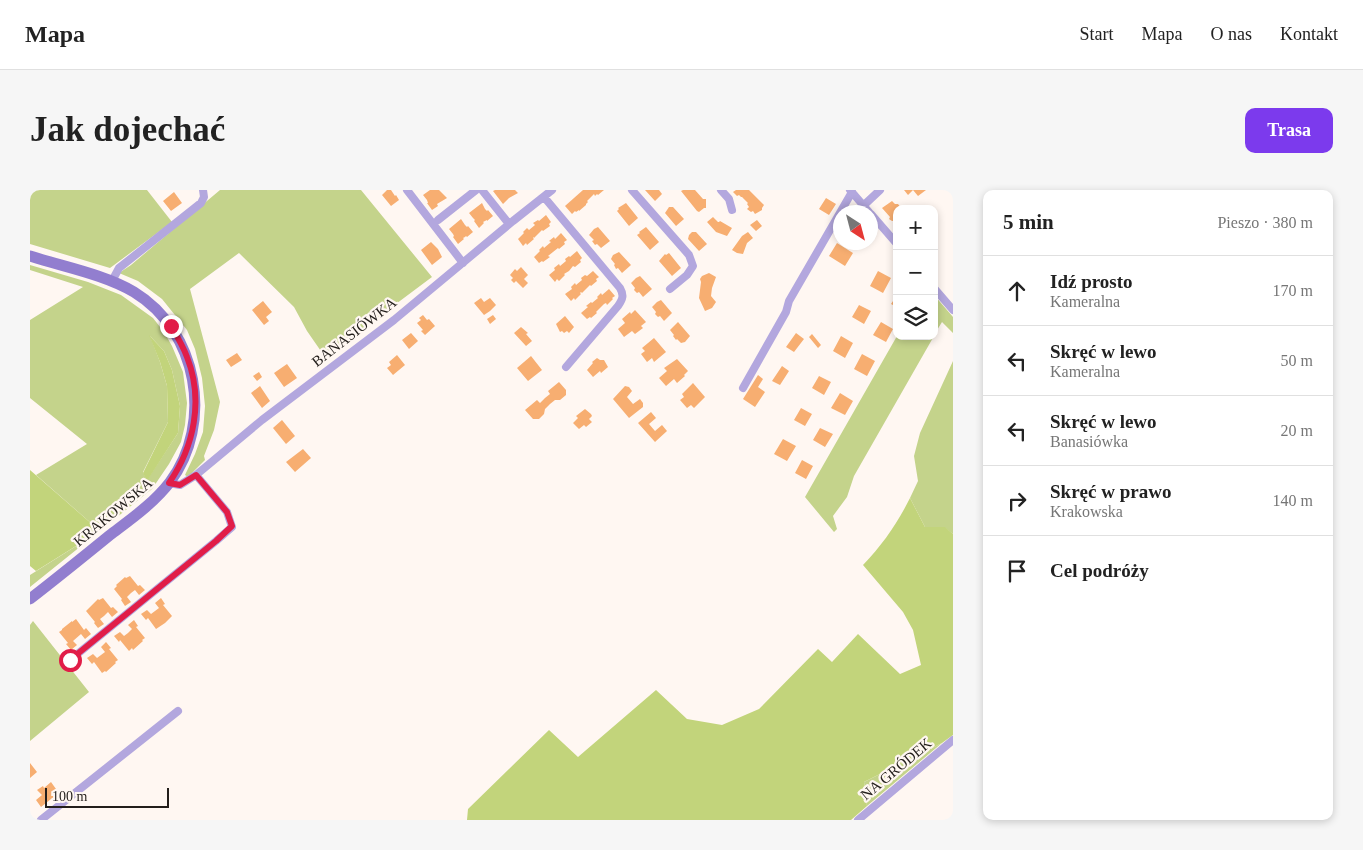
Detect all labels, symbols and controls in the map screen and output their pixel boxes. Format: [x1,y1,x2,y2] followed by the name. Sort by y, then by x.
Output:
[25,21,85,47] text: Mapa
[1080,24,1114,44] text: Start
[1142,24,1183,44] text: Mapa
[1211,24,1252,44] text: O nas
[1280,24,1338,44] text: Kontakt
[1245,108,1333,153] button: Trasa
[30,110,225,149] text: Jak dojechać
[833,205,878,250] north arrow
[893,205,938,340] map controls
[893,205,938,250] button: +
[1003,210,1054,234] text: 5 min
[1217,214,1313,231] text: Pieszo · 380 m
[893,250,938,295] button: −
[1050,271,1133,292] text: Idź prosto
[1003,277,1031,305] icon: ahead
[1273,282,1313,299] text: 170 m
[1050,293,1120,310] text: Kameralna
[309,294,399,370] street label: BANASIÓWKA
[893,295,938,340] button: layers
[160,315,183,338] route end
[1050,341,1157,362] text: Skręć w lewo
[1003,347,1031,375] icon: left
[1281,352,1313,369] text: 50 m
[1050,363,1120,380] text: Kameralna
[1050,411,1157,432] text: Skręć w lewo
[1003,417,1031,445] icon: left
[1281,422,1313,439] text: 20 m
[1050,433,1128,450] text: Banasiówka
[71,474,156,549] street label: KRAKOWSKA
[1050,481,1171,502] text: Skręć w prawo
[1003,487,1031,515] icon: right
[1273,492,1313,509] text: 140 m
[1050,503,1123,520] text: Krakowska
[1003,557,1031,585] icon: arrive
[1050,560,1149,581] text: Cel podróży
[59,649,82,672] route start
[857,735,935,803] street label: NA GRÓDEK
[45,785,169,808] scale bar
[52,789,87,804] text: 100 m

